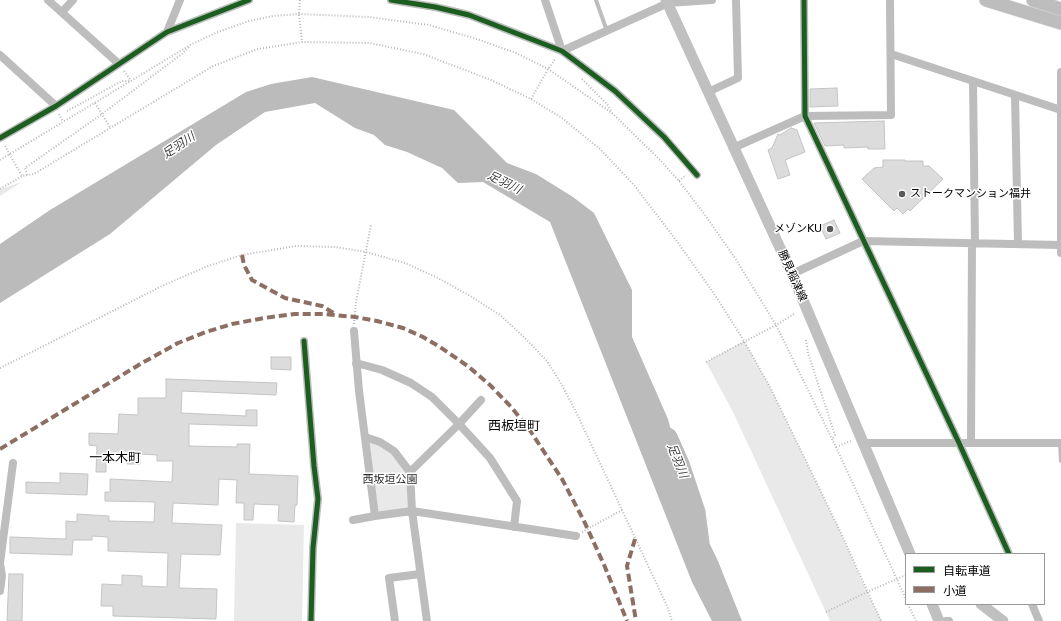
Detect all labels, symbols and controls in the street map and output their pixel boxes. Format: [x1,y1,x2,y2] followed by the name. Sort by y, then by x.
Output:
[160,130,198,162] water label: 足羽川
[485,169,523,197] water label: 足羽川
[910,187,1031,201] place label: ストークマンション福井
[897,189,907,199] marker: ストークマンション福井
[774,222,822,236] place label: メゾンKU
[825,224,835,234] marker: メゾンKU
[775,248,809,304] street label: 勝見稲津線
[488,419,540,435] district label: 西板垣町
[664,442,690,480] water label: 足羽川
[89,451,141,467] district label: 一本木町
[363,473,417,487] park label: 西坂垣公園
[905,553,1045,605] legend
[943,564,991,578] text: 自転車道
[943,584,967,598] text: 小道

